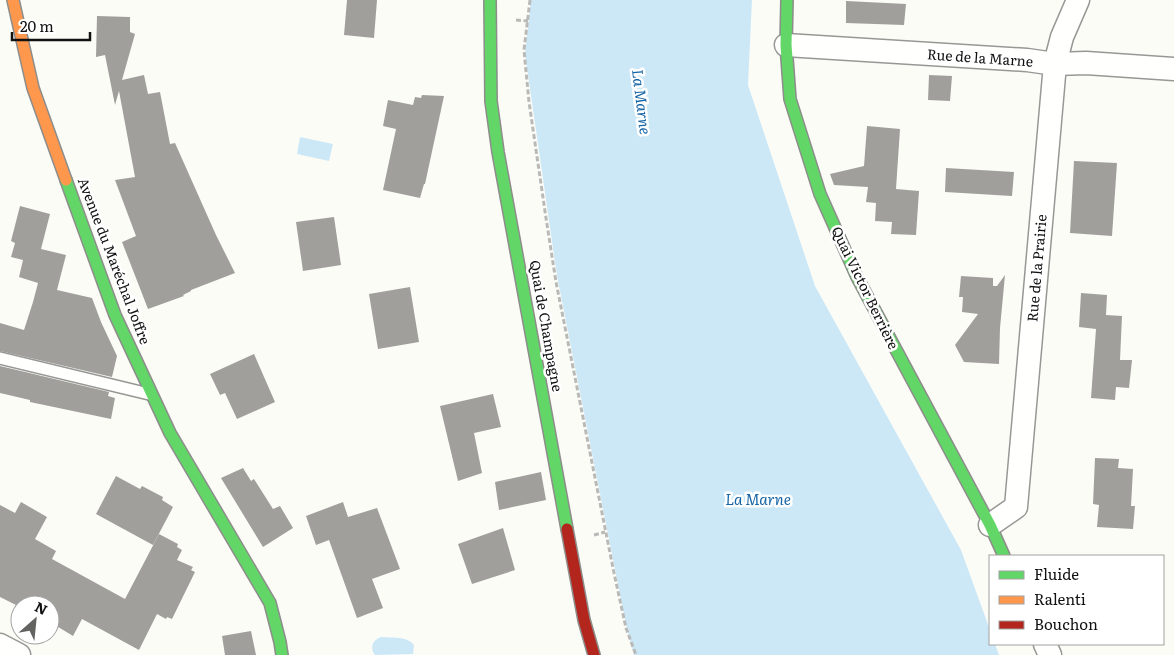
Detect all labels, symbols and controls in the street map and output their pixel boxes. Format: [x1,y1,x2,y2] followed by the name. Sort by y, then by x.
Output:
[12,10,90,42] scale bar
[20,14,54,37] text: 20 m
[926,43,1034,71] street label: Rue de la Marne
[627,68,658,136] water label: La Marne
[74,174,156,347] street label: Avenue du Maréchal Joffre
[1021,213,1051,322] street label: Rue de la Prairie
[827,223,904,352] street label: Quai Victor Berrière
[526,258,568,393] street label: Quai de Champagne
[725,487,791,510] water label: La Marne
[989,555,1164,645] legend
[1034,562,1079,585] text: Fluide
[1034,587,1086,610] text: Ralenti
[10,595,60,645] north arrow
[32,596,51,619] text: N
[1034,612,1098,635] text: Bouchon

